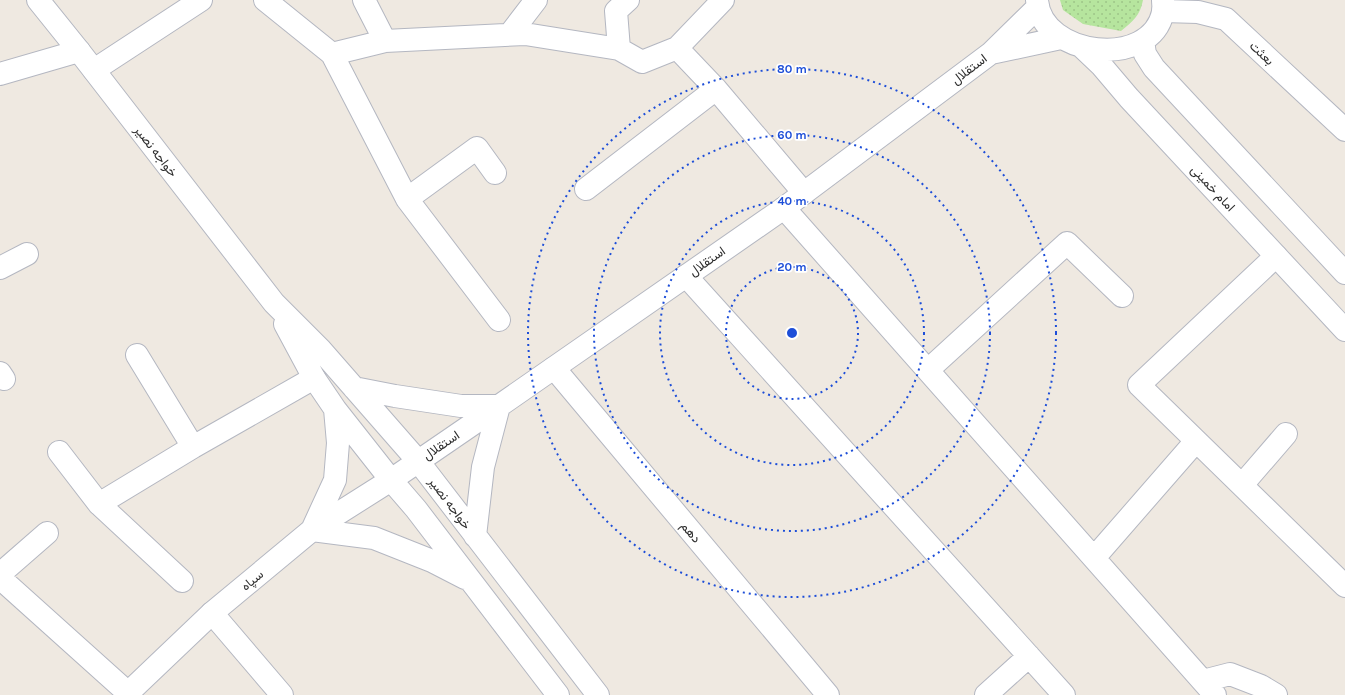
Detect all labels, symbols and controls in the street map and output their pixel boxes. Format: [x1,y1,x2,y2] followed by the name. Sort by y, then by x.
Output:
[1247,38,1277,68] street label: بعثت
[948,51,990,88] street label: استقلال
[777,62,807,76] text: 80 m
[130,122,181,181] street label: خواجه نصیر
[777,128,807,142] text: 60 m
[1187,162,1238,215] street label: امام خمینی
[777,194,807,208] text: 40 m
[686,243,729,280] street label: استقلال
[777,260,807,274] text: 20 m
[785,326,799,340] centre of rings
[420,427,463,463] street label: استقلال
[424,473,475,533] street label: خواجه نصیر
[677,518,704,546] street label: دهم
[238,566,267,595] street label: سپاه

